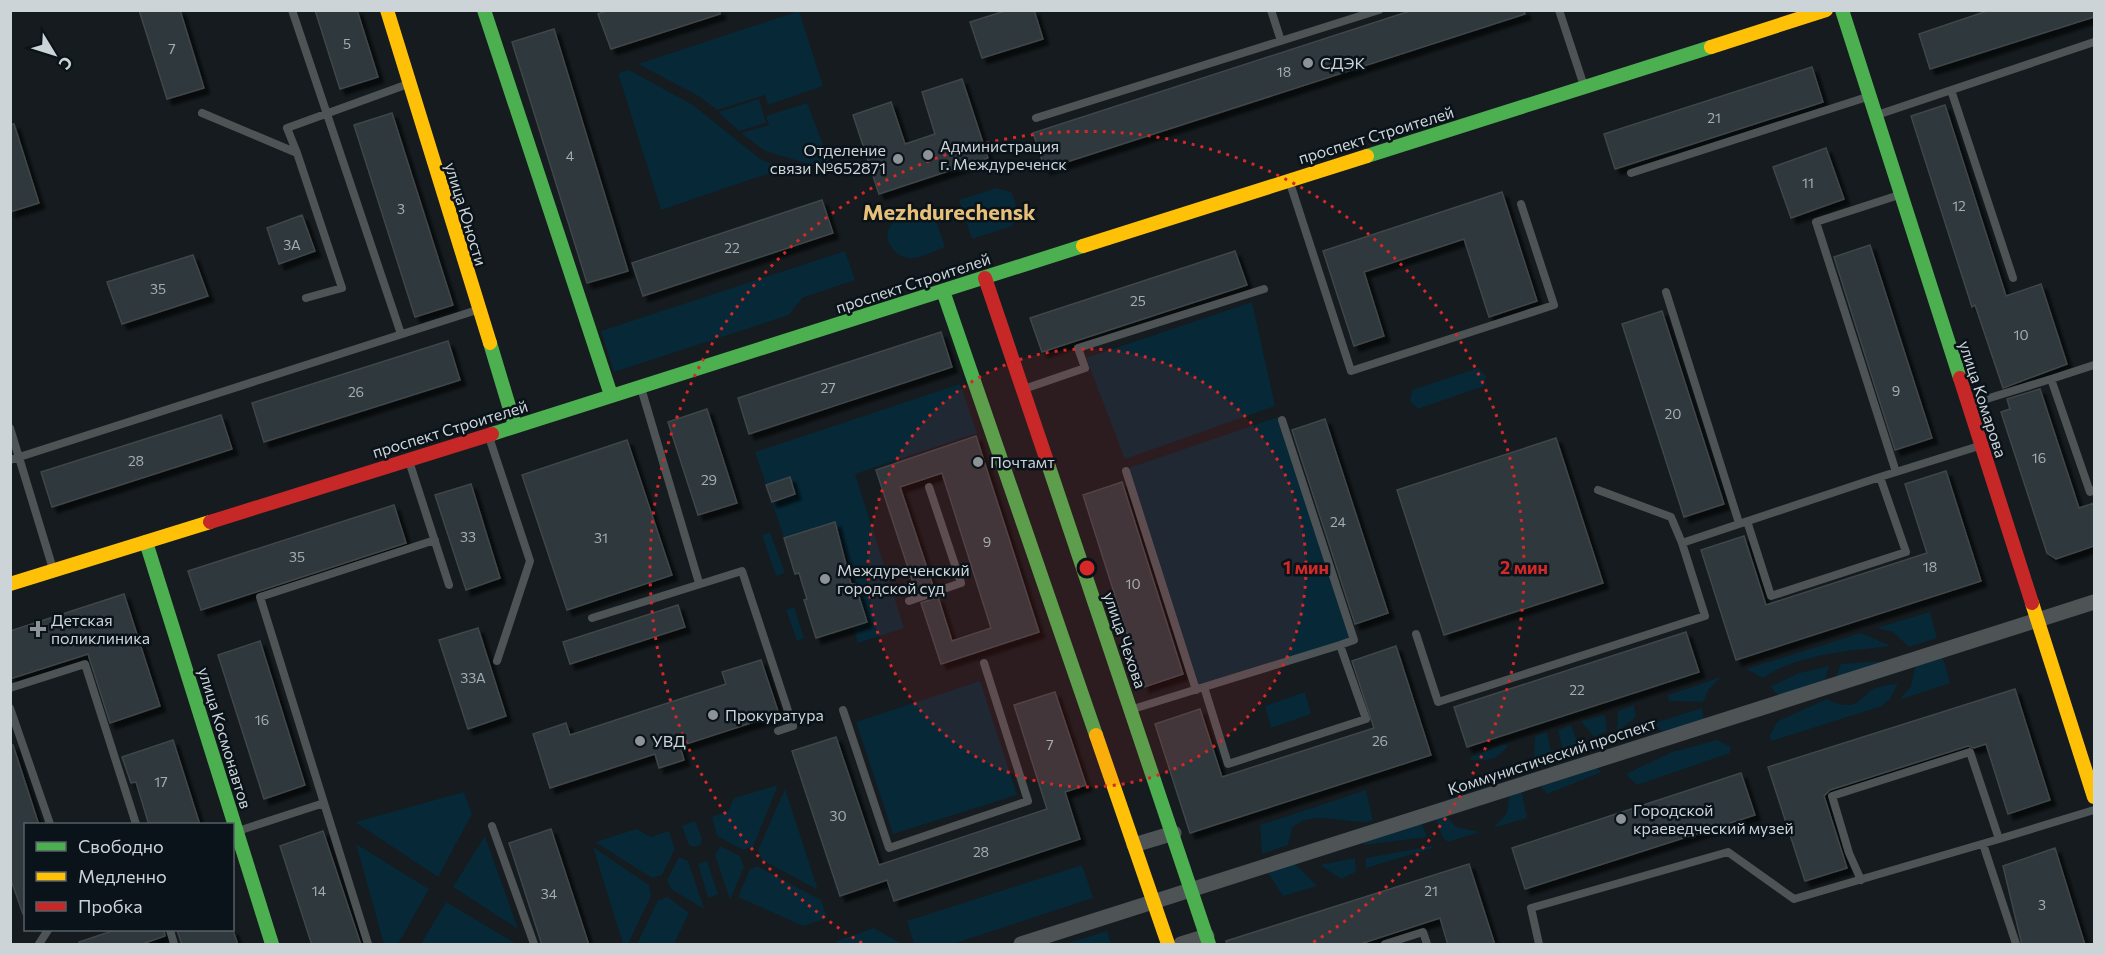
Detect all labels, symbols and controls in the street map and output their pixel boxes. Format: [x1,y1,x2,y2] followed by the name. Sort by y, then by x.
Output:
[24,24,84,84] north arrow
[343,35,351,52] house number: 5
[168,40,176,57] house number: 7
[55,53,77,74] text: С
[1320,53,1365,72] place label: СДЭК
[1301,56,1315,70] marker: СДЭК
[1277,63,1291,80] house number: 18
[1296,102,1456,167] street label: проспект Строителей
[1707,109,1721,126] house number: 21
[940,136,1067,173] place label: Администрация г. Междуреченск
[770,140,886,177] place label: Отделение связи №652871
[566,147,575,164] house number: 4
[921,148,935,162] marker: Администрация г. Междуреченск
[891,152,905,166] marker: Отделение связи №652871
[442,160,491,268] street label: улица Юности
[1802,174,1814,191] house number: 11
[1952,197,1966,214] house number: 12
[862,198,1036,225] district label: Mezhdurechensk
[397,200,405,217] house number: 3
[283,236,301,253] house number: 3А
[724,239,740,256] house number: 22
[833,249,993,317] street label: проспект Строителей
[150,280,166,297] house number: 35
[1130,292,1146,309] house number: 25
[2013,326,2029,343] house number: 10
[1956,338,2011,460] street label: улица Комарова
[820,379,836,396] house number: 27
[1892,382,1900,399] house number: 9
[348,383,364,400] house number: 26
[370,396,530,461] street label: проспект Строителей
[1665,405,1681,422] house number: 20
[2032,449,2046,466] house number: 16
[128,452,144,469] house number: 28
[990,452,1055,471] place label: Почтамт
[971,455,985,469] marker: Почтамт
[701,471,717,488] house number: 29
[1330,513,1347,530] house number: 24
[460,528,476,545] house number: 33
[594,529,608,546] house number: 31
[983,533,991,550] house number: 9
[289,548,305,565] house number: 35
[1283,556,1329,578] text: 1 мин
[1500,556,1548,578] text: 2 мин
[1077,558,1097,578] centre of rings
[1923,558,1937,575] house number: 18
[837,560,970,597] place label: Междуреченский городской суд
[818,572,832,586] marker: Междуреченский городской суд
[1125,575,1141,592] house number: 10
[1100,589,1151,690] street label: улица Чехова
[51,610,150,647] place label: Детская поликлиника
[29,620,47,638] marker: Детская поликлиника
[195,665,256,811] street label: улица Космонавтов
[460,669,486,686] house number: 33А
[1569,681,1585,698] house number: 22
[725,705,824,724] place label: Прокуратура
[706,708,720,722] marker: Прокуратура
[255,711,269,728] house number: 16
[1445,713,1659,798] street label: Коммунистический проспект
[652,731,686,750] place label: УВД
[1372,732,1388,749] house number: 26
[633,734,647,748] marker: УВД
[1046,736,1054,753] house number: 7
[154,773,168,790] house number: 17
[1633,800,1794,837] place label: Городской краеведческий музей
[829,807,847,824] house number: 30
[1614,812,1628,826] marker: Городской краеведческий музей
[24,823,234,931] legend
[78,835,164,857] text: Свободно
[973,843,989,860] house number: 28
[78,865,167,887] text: Медленно
[312,882,327,899] house number: 14
[1424,882,1438,899] house number: 21
[541,885,558,902] house number: 34
[78,895,143,917] text: Пробка
[2038,896,2046,913] house number: 3

